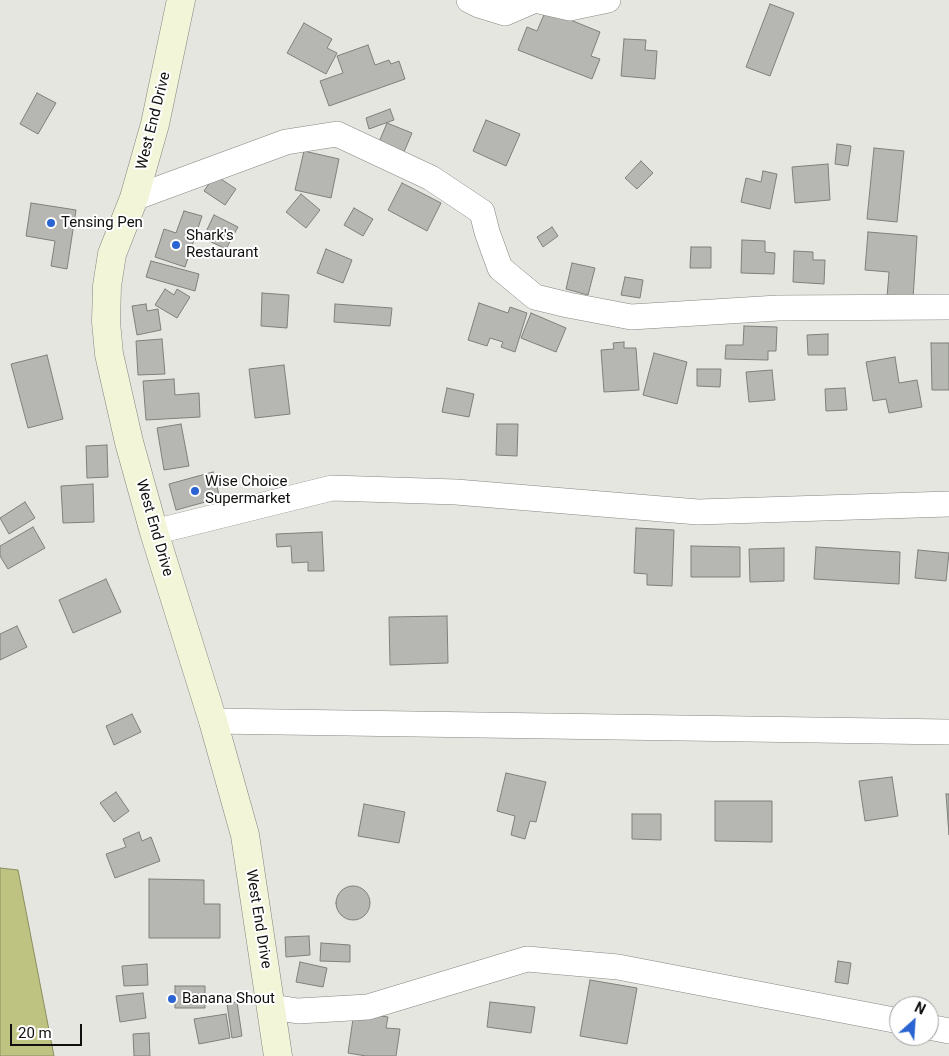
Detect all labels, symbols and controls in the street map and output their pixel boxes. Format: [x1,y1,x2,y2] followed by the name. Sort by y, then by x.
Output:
[133,70,175,172] street label: West End Drive
[61,214,143,232] place label: Tensing Pen
[45,217,57,229] marker: Tensing Pen
[186,227,258,262] place label: Shark's Restaurant
[170,239,182,251] marker: Shark's Restaurant
[205,473,290,508] place label: Wise Choice Supermarket
[132,477,176,579] street label: West End Drive
[189,485,201,497] marker: Wise Choice Supermarket
[241,868,275,970] street label: West End Drive
[182,990,275,1008] place label: Banana Shout
[166,993,178,1005] marker: Banana Shout
[889,996,939,1046] north arrow
[912,999,928,1018] text: N
[12,1014,85,1046] scale bar
[18,1024,52,1042] text: 20 m

